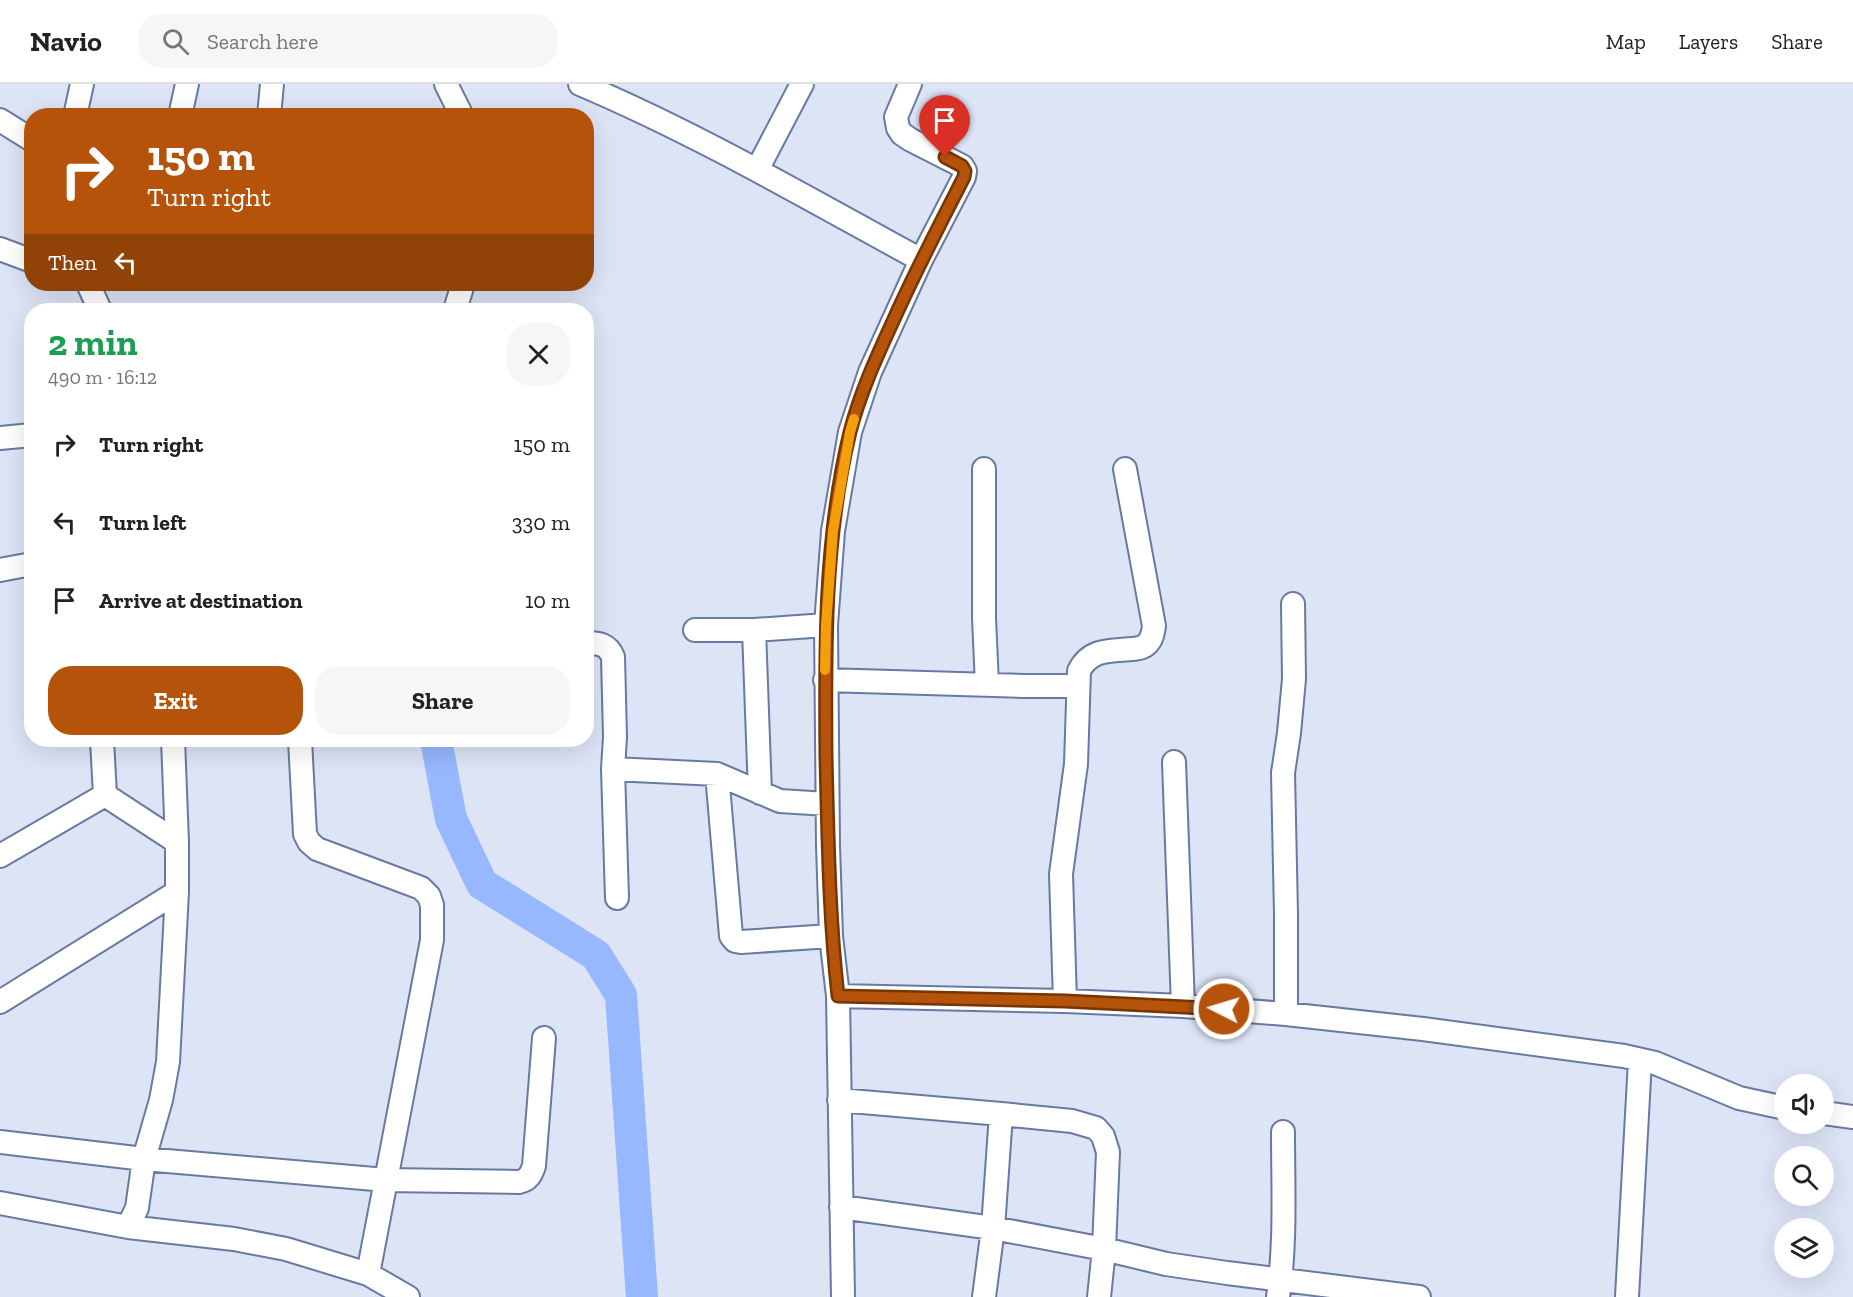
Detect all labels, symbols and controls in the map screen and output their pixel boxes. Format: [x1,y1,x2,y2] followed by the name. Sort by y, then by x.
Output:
[138,14,558,68] search box
[30,25,102,58] text: Navio
[159,25,192,58] icon: search
[207,28,318,55] text: Search here
[1606,29,1646,54] text: Map
[1679,29,1738,54] text: Layers
[1771,29,1823,54] text: Share
[919,95,970,157] pin
[928,104,961,137] icon: arrive
[147,130,255,181] text: 150 m
[48,132,126,210] icon: right
[147,181,271,213] text: Turn right
[109,246,142,279] icon: left
[48,249,97,276] text: Then
[48,321,138,364] text: 2 min
[507,323,570,386] button: close
[48,365,157,389] text: 490 m · 16:12
[48,428,81,461] icon: right
[99,431,203,458] text: Turn right
[514,431,570,458] text: 150 m
[48,506,81,539] icon: left
[99,509,186,536] text: Turn left
[512,509,570,536] text: 330 m
[48,584,81,617] icon: arrive
[99,587,302,614] text: Arrive at destination
[525,587,570,614] text: 10 m
[48,666,303,735] button: Exit
[315,666,570,735] button: Share
[1192,977,1256,1041] position arrow
[1774,1074,1834,1278] map controls
[1774,1074,1834,1134] button: sound
[1774,1146,1834,1206] button: search
[1774,1218,1834,1278] button: layers

